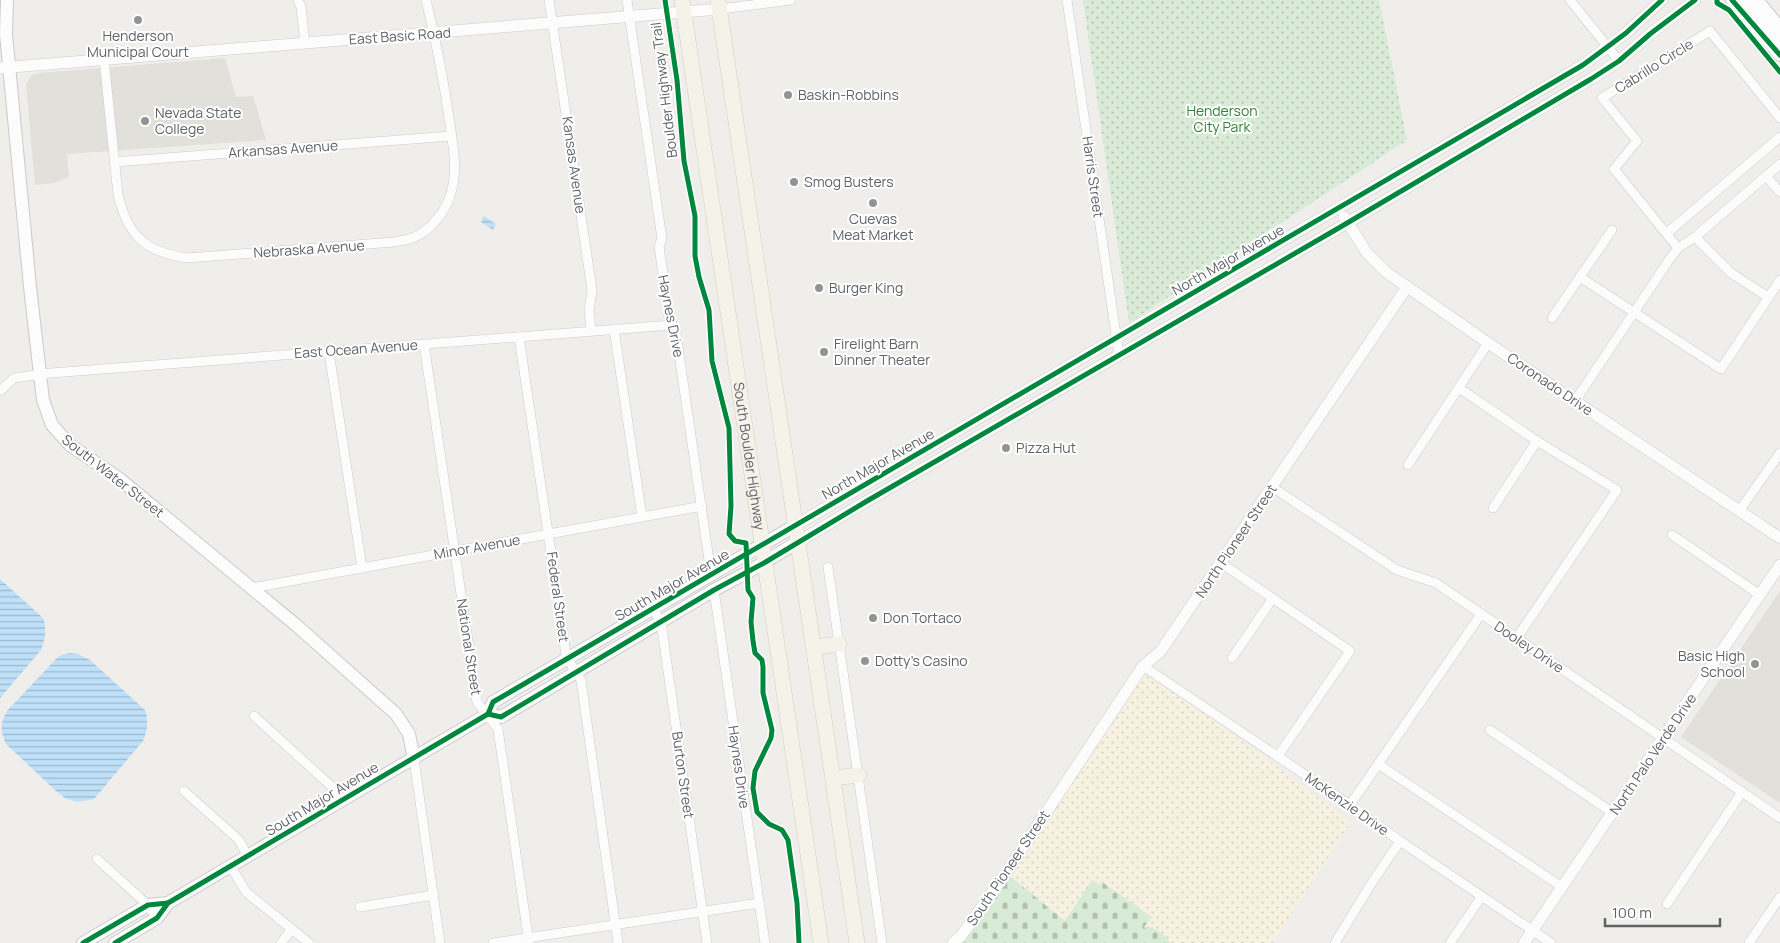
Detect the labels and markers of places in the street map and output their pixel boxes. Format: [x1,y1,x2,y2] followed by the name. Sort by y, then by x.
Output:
[132,14,144,26] marker: Henderson Municipal Court
[87,26,189,61] place label: Henderson Municipal Court
[798,85,899,104] place label: Baskin-Robbins
[782,89,794,101] marker: Baskin-Robbins
[155,103,241,138] place label: Nevada State College
[139,115,151,127] marker: Nevada State College
[804,172,894,191] place label: Smog Busters
[788,176,800,188] marker: Smog Busters
[867,197,879,209] marker: Cuevas Meat Market
[832,209,914,244] place label: Cuevas Meat Market
[829,278,903,297] place label: Burger King
[813,282,825,294] marker: Burger King
[834,334,930,369] place label: Firelight Barn Dinner Theater
[818,346,830,358] marker: Firelight Barn Dinner Theater
[1016,438,1077,457] place label: Pizza Hut
[1000,442,1012,454] marker: Pizza Hut
[883,608,962,627] place label: Don Tortaco
[867,612,879,624] marker: Don Tortaco
[1678,646,1745,681] place label: Basic High School
[875,651,968,670] place label: Dotty's Casino
[859,655,871,667] marker: Dotty's Casino
[1749,658,1761,670] marker: Basic High School

